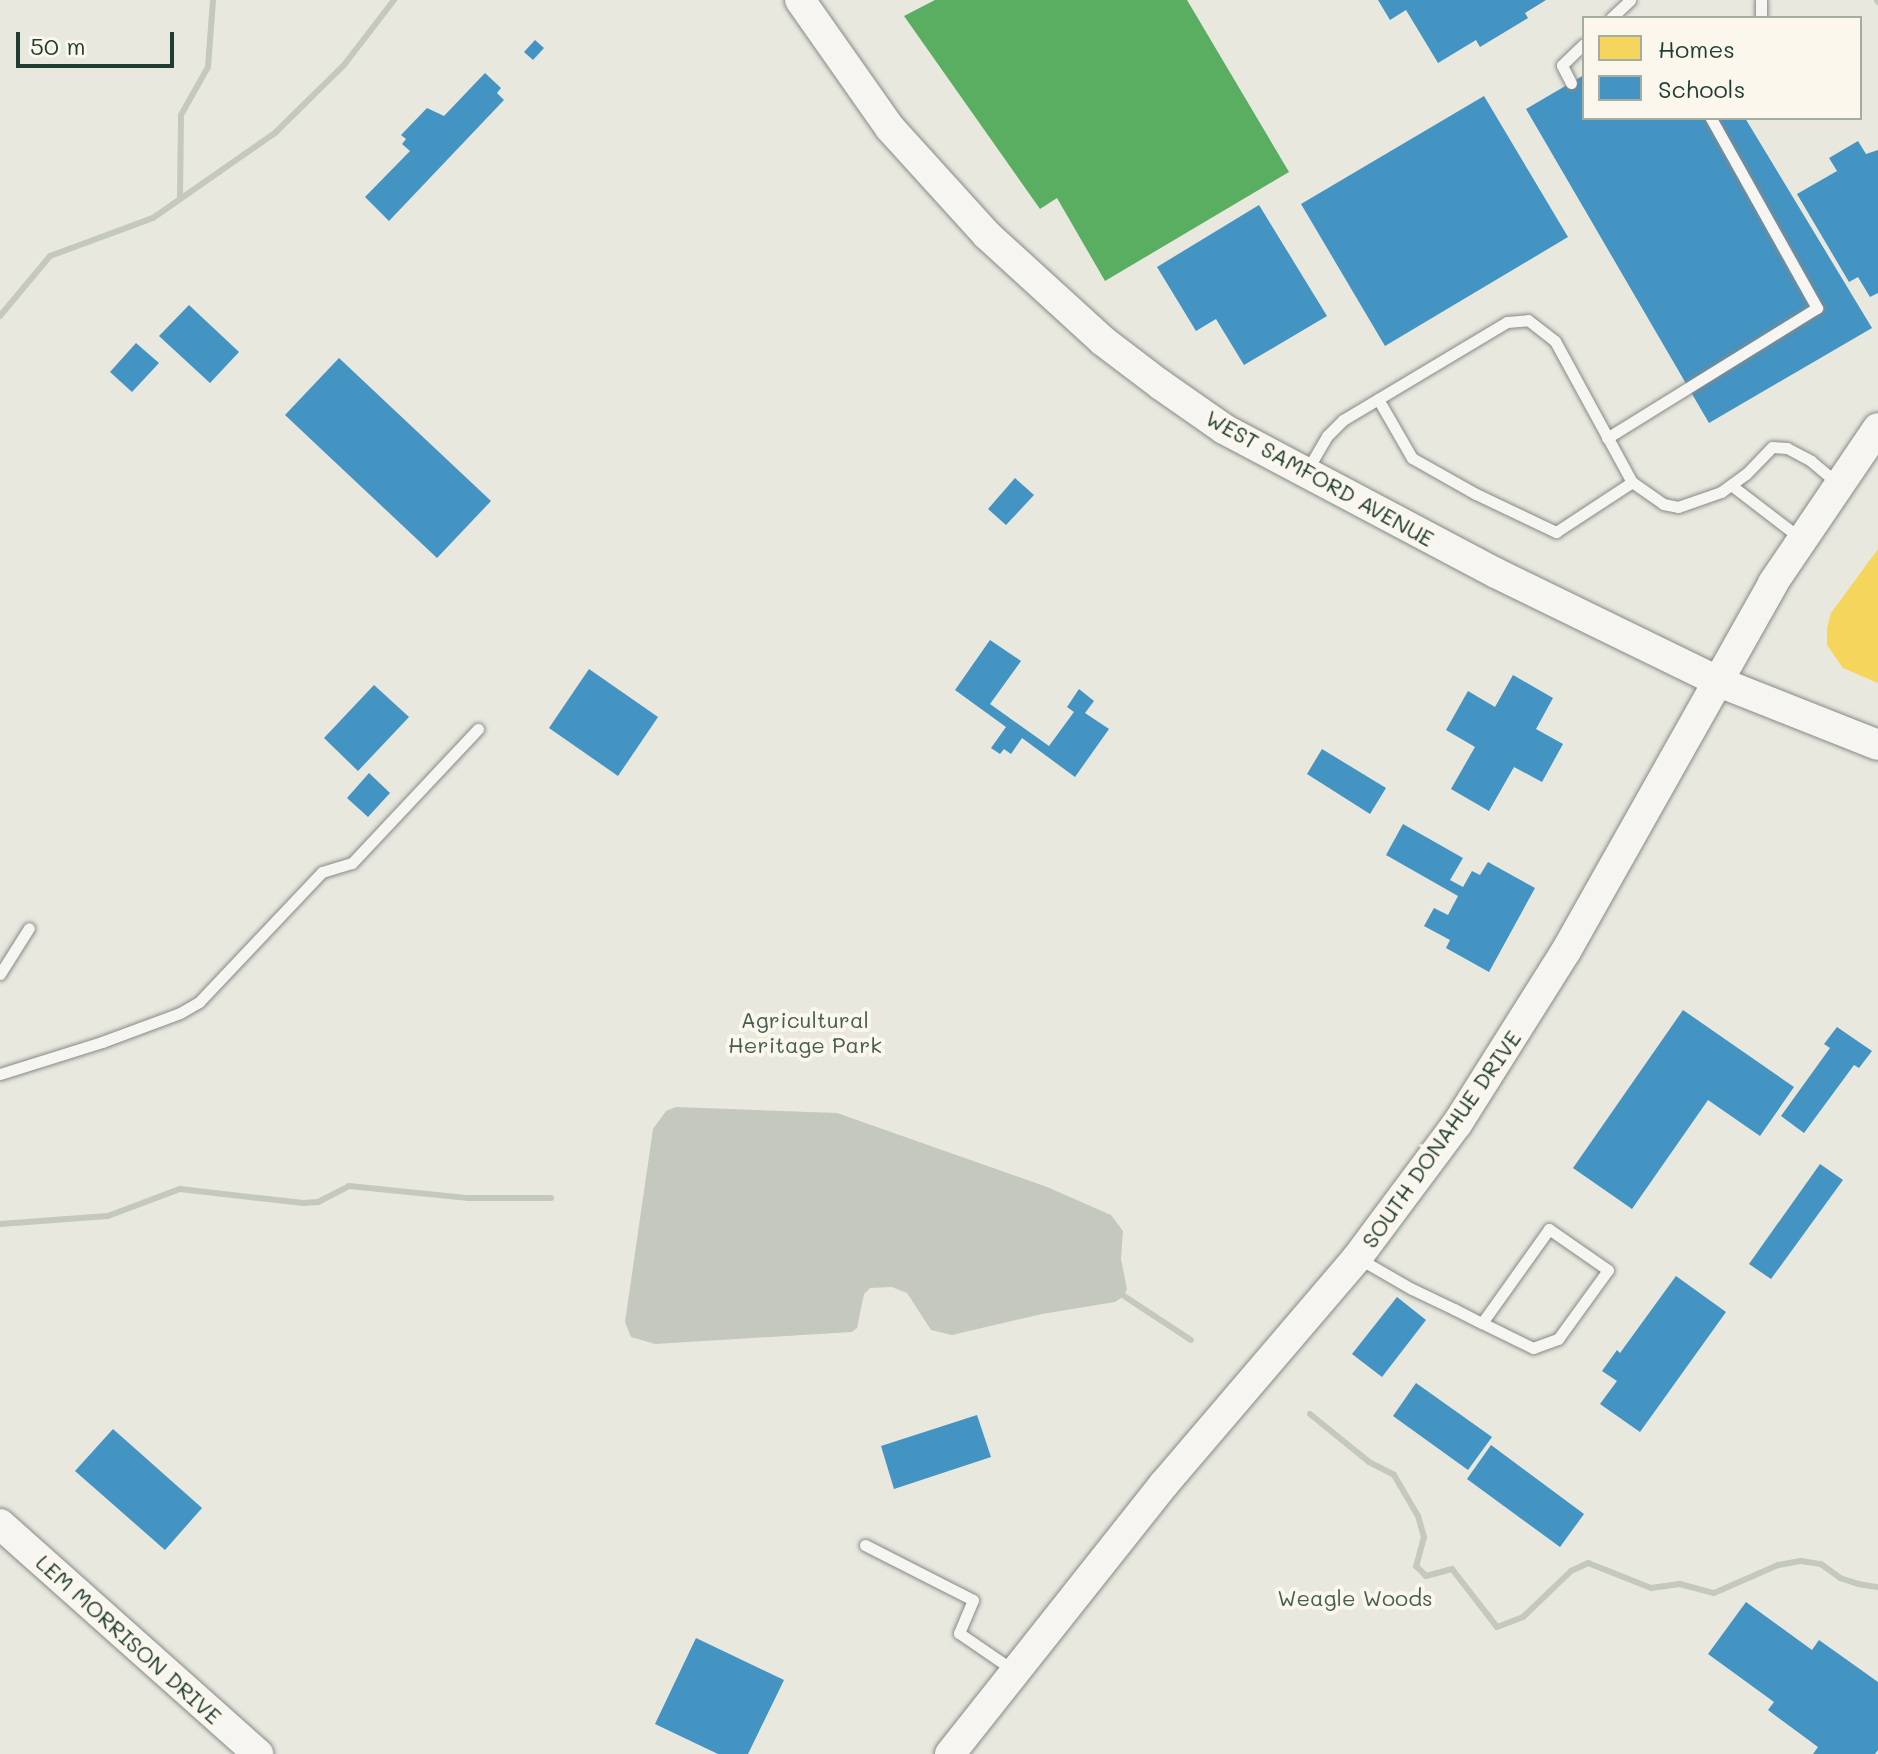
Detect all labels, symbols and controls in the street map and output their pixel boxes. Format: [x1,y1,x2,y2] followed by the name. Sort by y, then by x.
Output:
[20,16,178,66] scale bar
[1582,16,1862,120] legend
[30,30,86,61] text: 50 m
[1658,33,1735,64] text: Homes
[1658,73,1745,104] text: Schools
[1201,404,1439,552] street label: WEST SAMFORD AVENUE
[728,1006,882,1058] park label: Agricultural Heritage Park
[1356,1025,1526,1253] street label: SOUTH DONAHUE DRIVE
[31,1549,227,1729] street label: LEM MORRISON DRIVE
[1277,1585,1433,1611] park label: Weagle Woods

